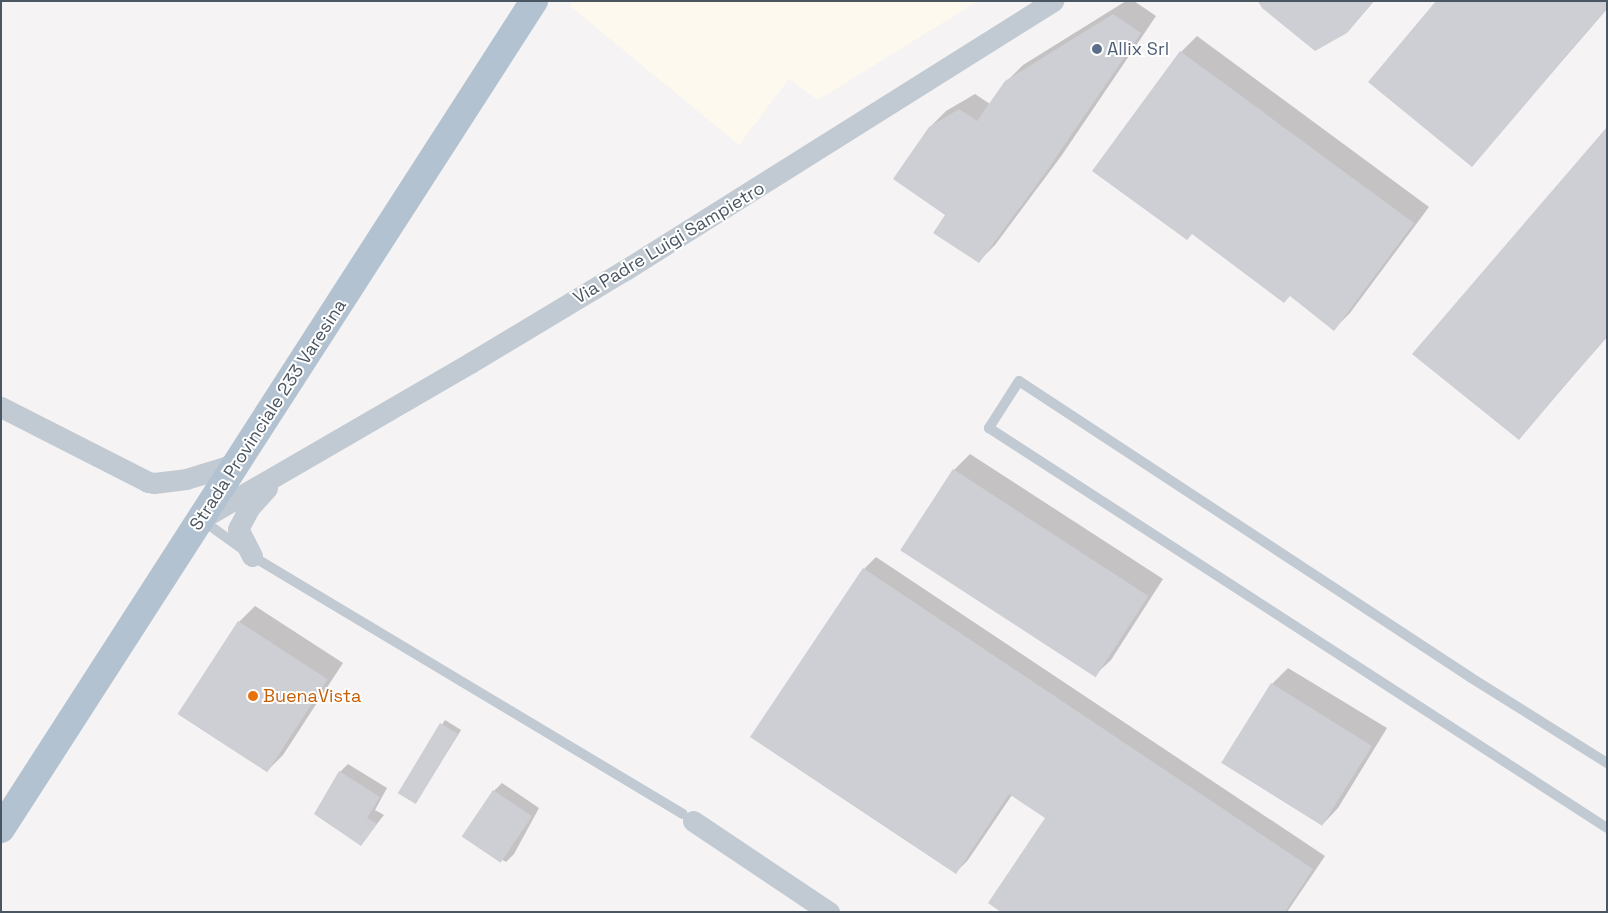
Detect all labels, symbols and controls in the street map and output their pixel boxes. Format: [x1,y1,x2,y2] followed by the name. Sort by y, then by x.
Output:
[1107,38,1169,60] place label: Allix Srl
[1091,43,1103,55] marker: Allix Srl
[569,177,769,309] street label: Via Padre Luigi Sampietro
[185,295,351,535] street label: Strada Provinciale 233 Varesina
[263,685,361,707] place label: BuenaVista
[247,690,259,702] marker: BuenaVista

